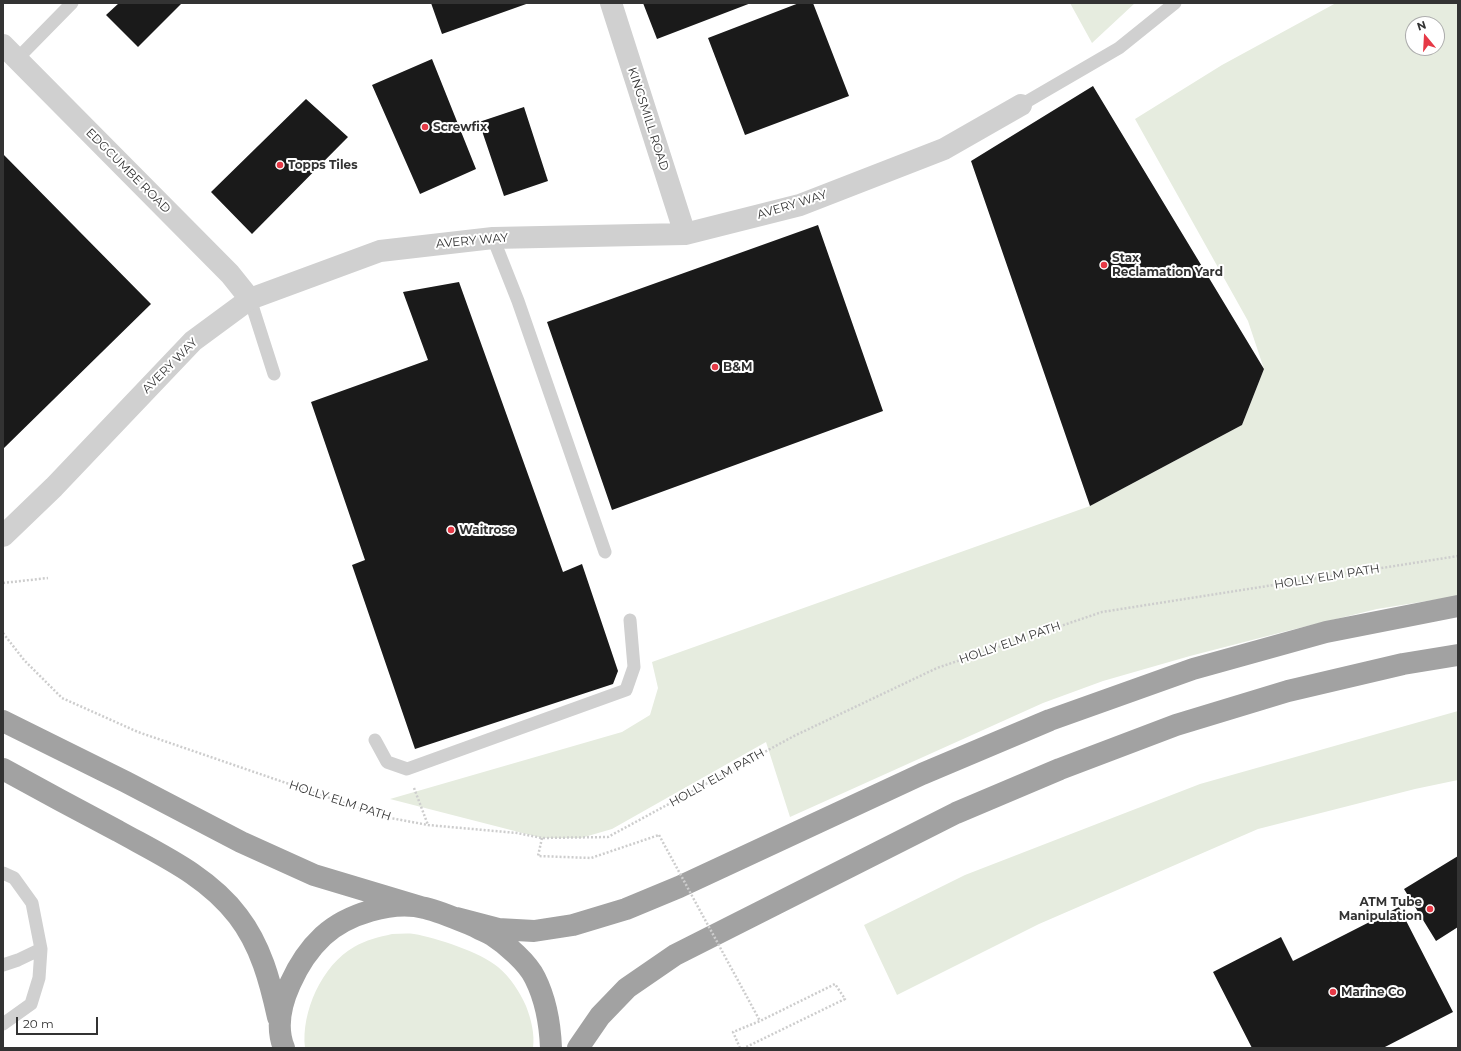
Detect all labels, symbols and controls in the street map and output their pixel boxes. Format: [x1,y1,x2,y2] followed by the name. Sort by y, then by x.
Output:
[1405,16,1445,56] north arrow
[1415,18,1428,34] text: N
[624,65,672,173] street label: KINGSMILL ROAD
[433,120,487,134] place label: Screwfix
[420,122,430,132] marker: Screwfix
[83,126,173,216] street label: EDGCUMBE ROAD
[288,158,358,172] place label: Topps Tiles
[275,160,285,170] marker: Topps Tiles
[755,188,829,222] street label: AVERY WAY
[435,231,509,251] street label: AVERY WAY
[1112,251,1223,279] place label: Stax Reclamation Yard
[1099,260,1109,270] marker: Stax Reclamation Yard
[139,335,201,397] street label: AVERY WAY
[723,360,752,374] place label: B&M
[710,362,720,372] marker: B&M
[459,523,515,537] place label: Waitrose
[446,525,456,535] marker: Waitrose
[1273,562,1381,592] street label: HOLLY ELM PATH
[957,619,1063,667] street label: HOLLY ELM PATH
[667,746,767,810] street label: HOLLY ELM PATH
[287,778,393,824] street label: HOLLY ELM PATH
[1339,895,1422,923] place label: ATM Tube Manipulation
[1425,904,1435,914] marker: ATM Tube Manipulation
[1341,985,1404,999] place label: Marine Co
[1328,987,1338,997] marker: Marine Co
[18,1009,100,1035] scale bar
[23,1016,54,1031] text: 20 m

